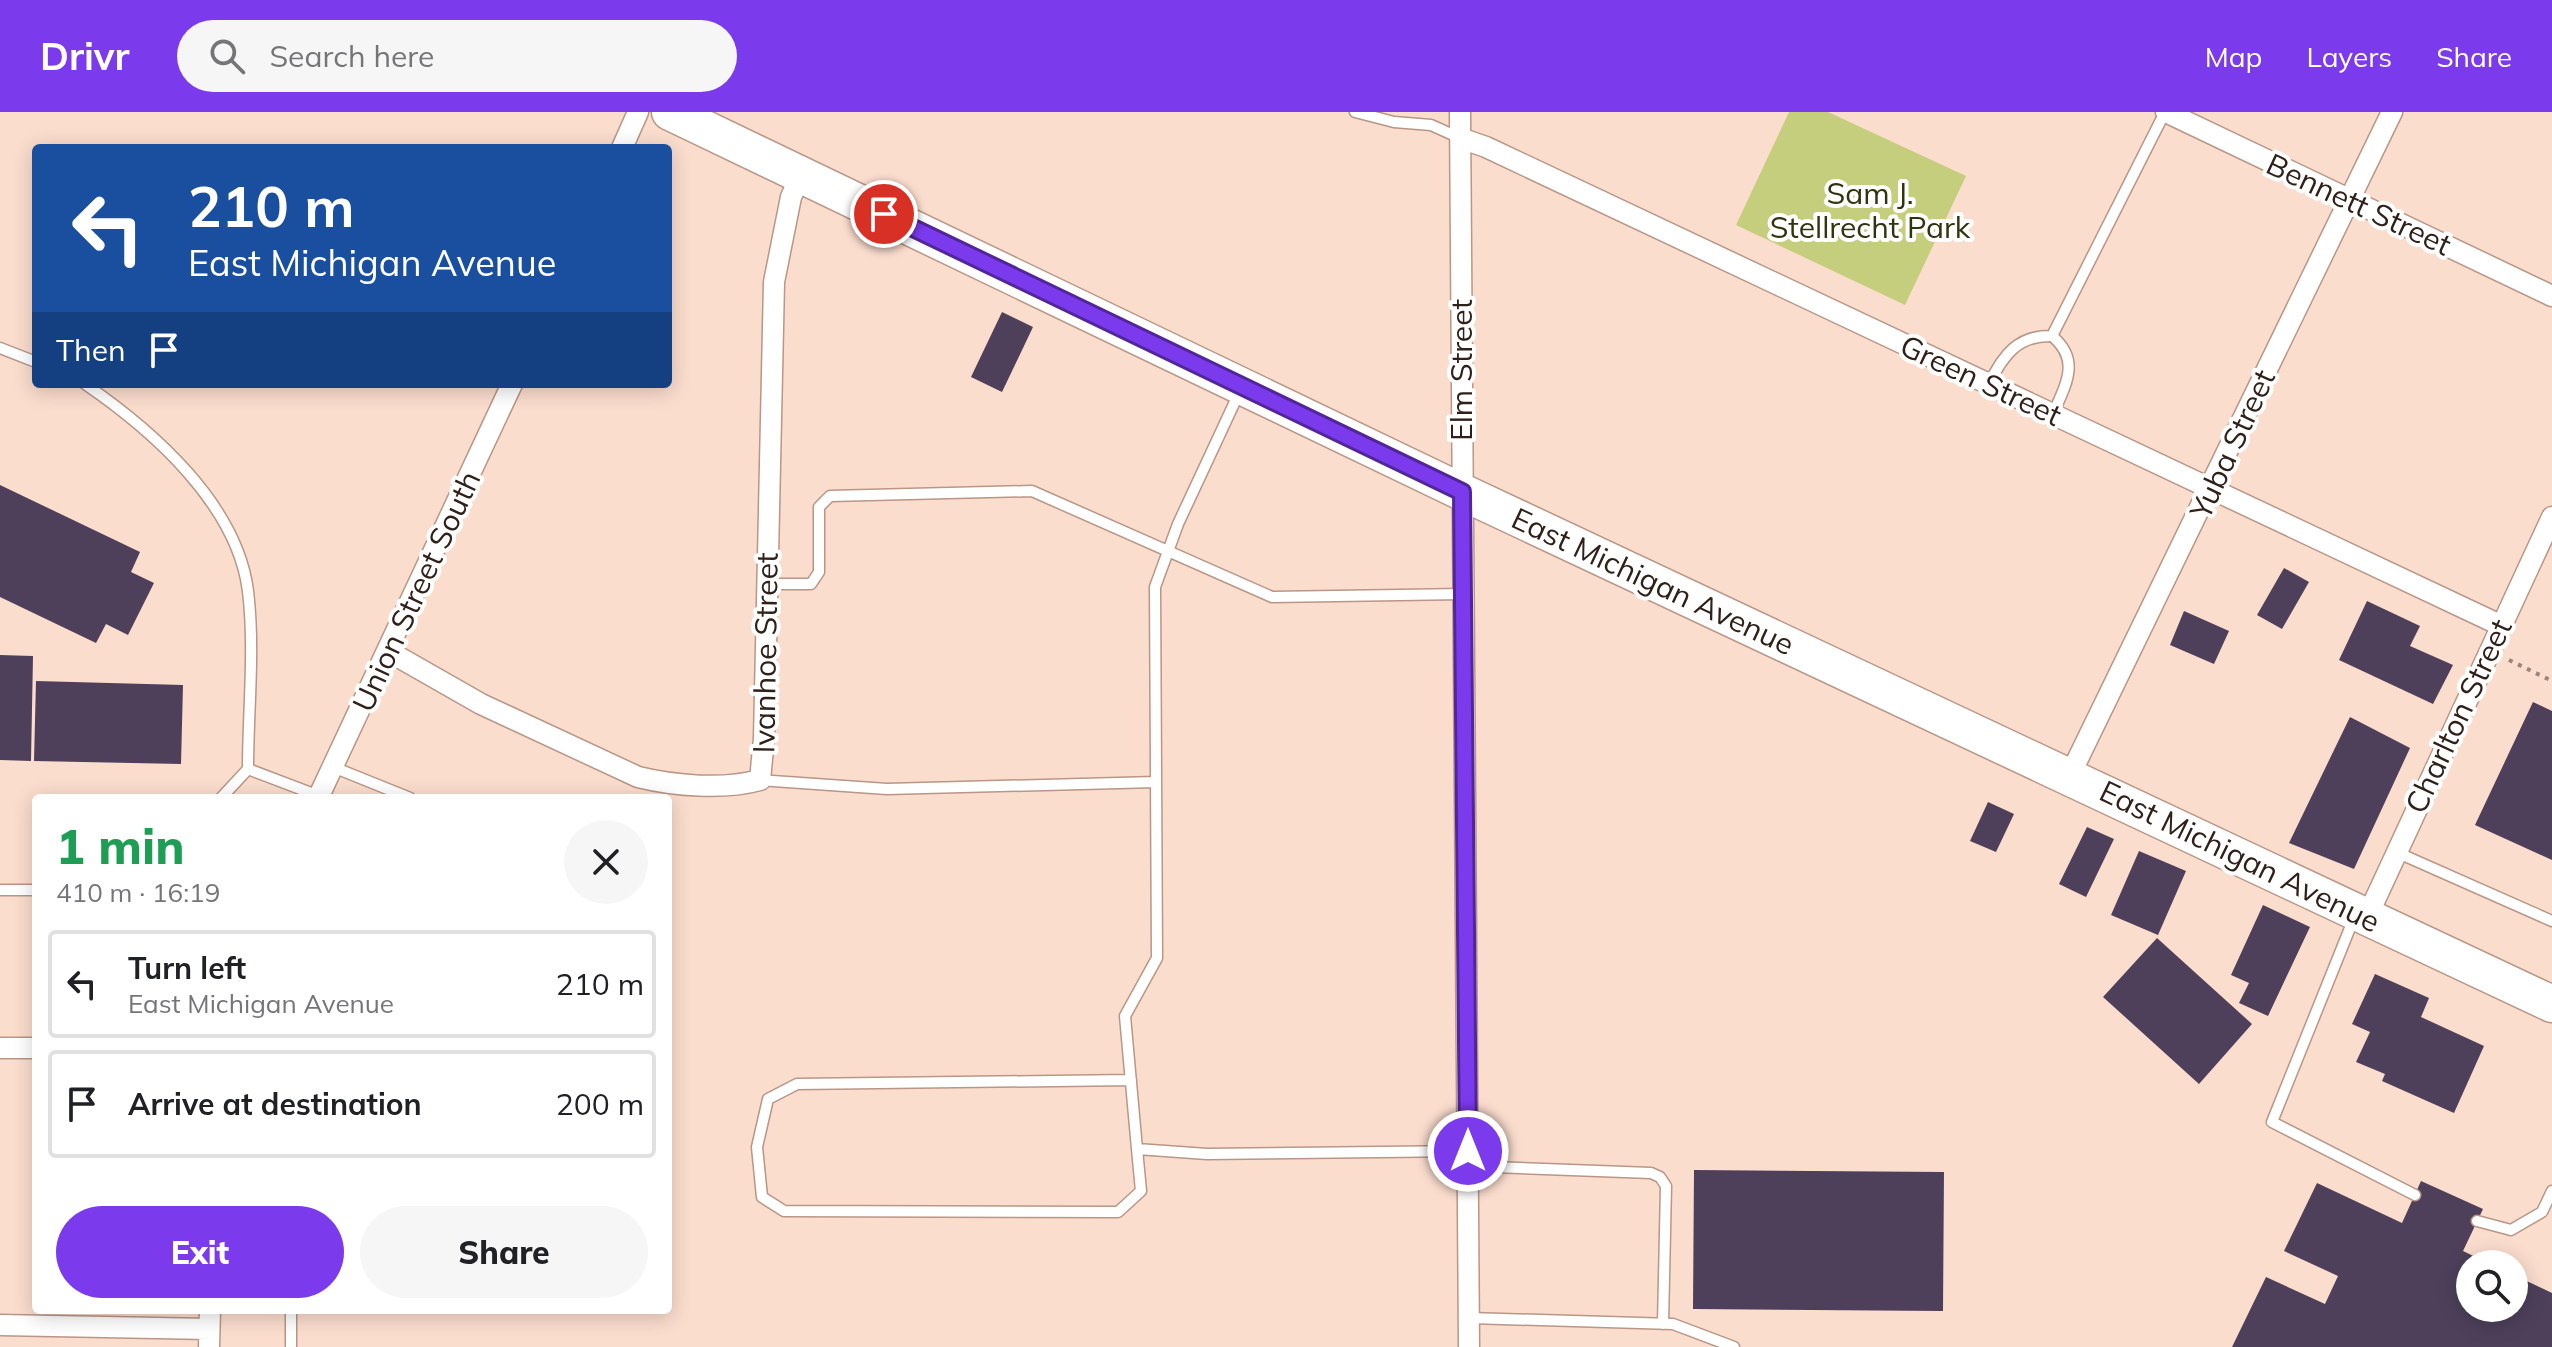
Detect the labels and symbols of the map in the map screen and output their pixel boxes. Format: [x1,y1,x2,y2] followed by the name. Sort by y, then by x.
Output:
[2261,145,2457,263] street label: Bennett Street
[1770,174,1971,246] park label: Sam J. Stellrecht Park
[850,180,918,248] pin
[1442,299,1480,441] street label: Elm Street
[1894,326,2068,434] street label: Green Street
[2181,363,2283,526] street label: Yuba Street
[344,465,488,717] street label: Union Street South
[1506,499,1800,663] street label: East Michigan Avenue
[744,552,786,754] street label: Ivanhoe Street
[2396,613,2520,819] street label: Charlton Street
[2094,772,2386,940] street label: East Michigan Avenue
[1426,1109,1510,1193] position arrow

